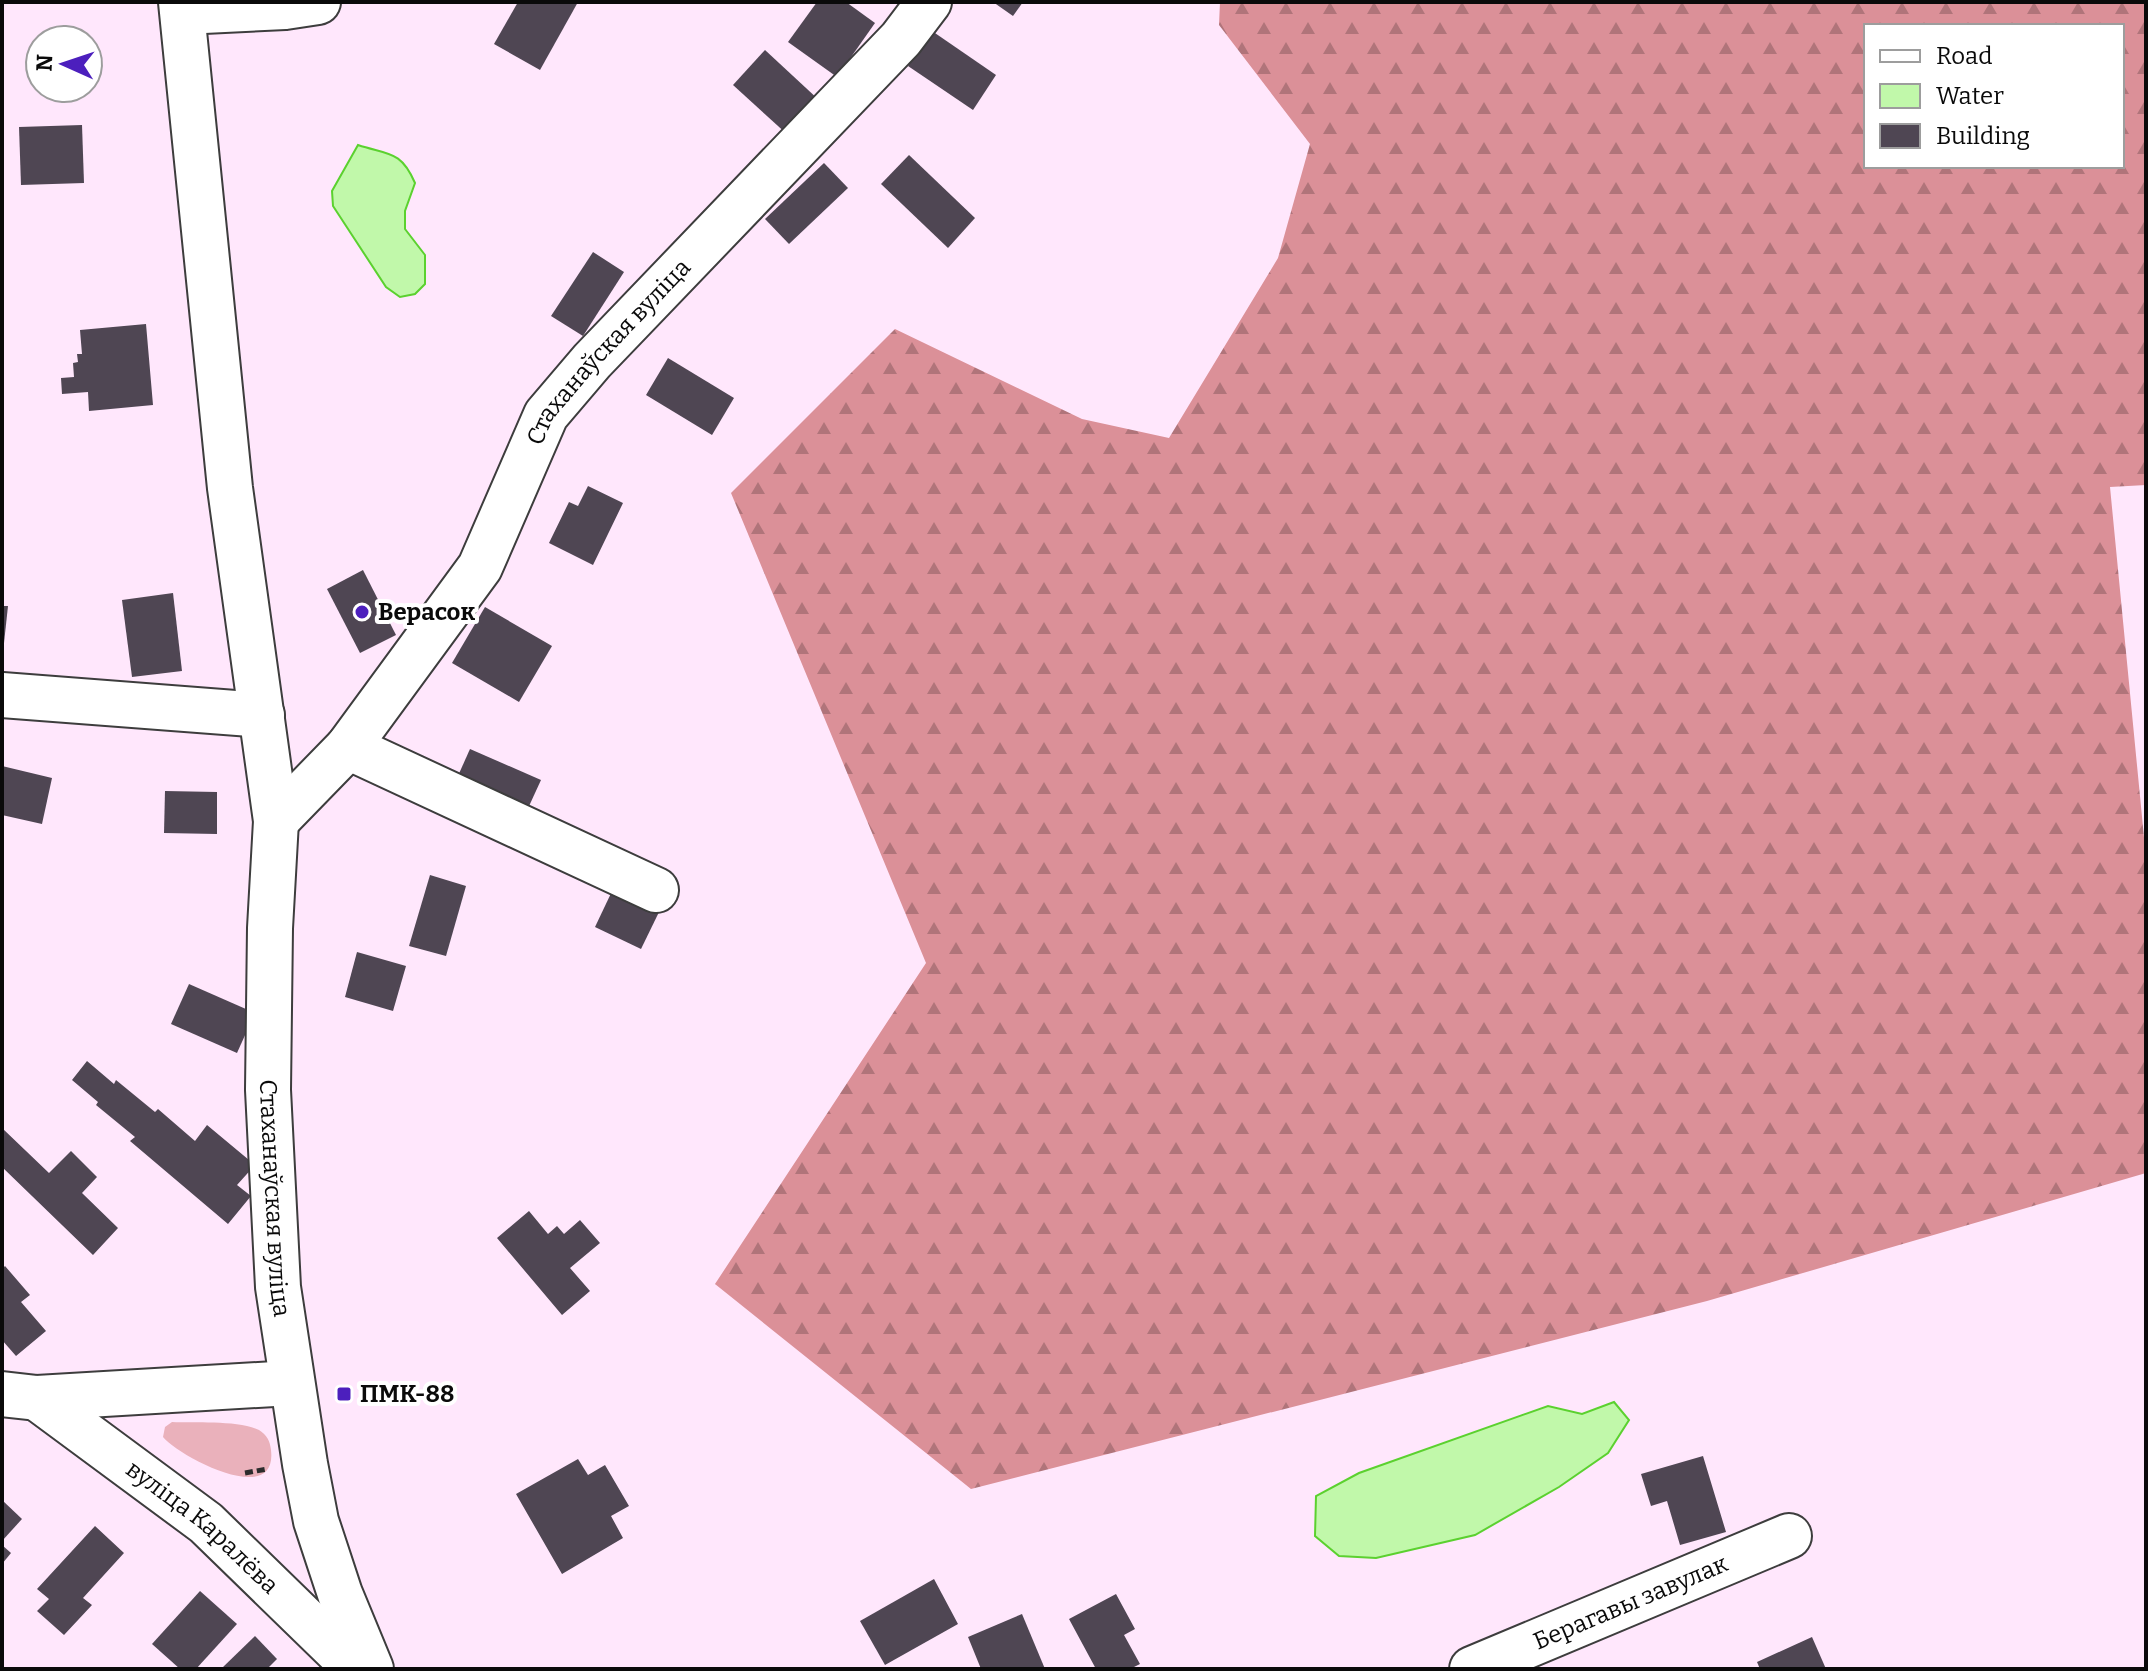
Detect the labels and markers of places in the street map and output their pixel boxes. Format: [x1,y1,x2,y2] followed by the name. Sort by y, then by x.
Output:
[378,598,475,626] place label: Верасок
[353,603,371,621] marker: Верасок
[360,1380,454,1408] place label: ПМК-88
[335,1385,353,1403] marker: ПМК-88

